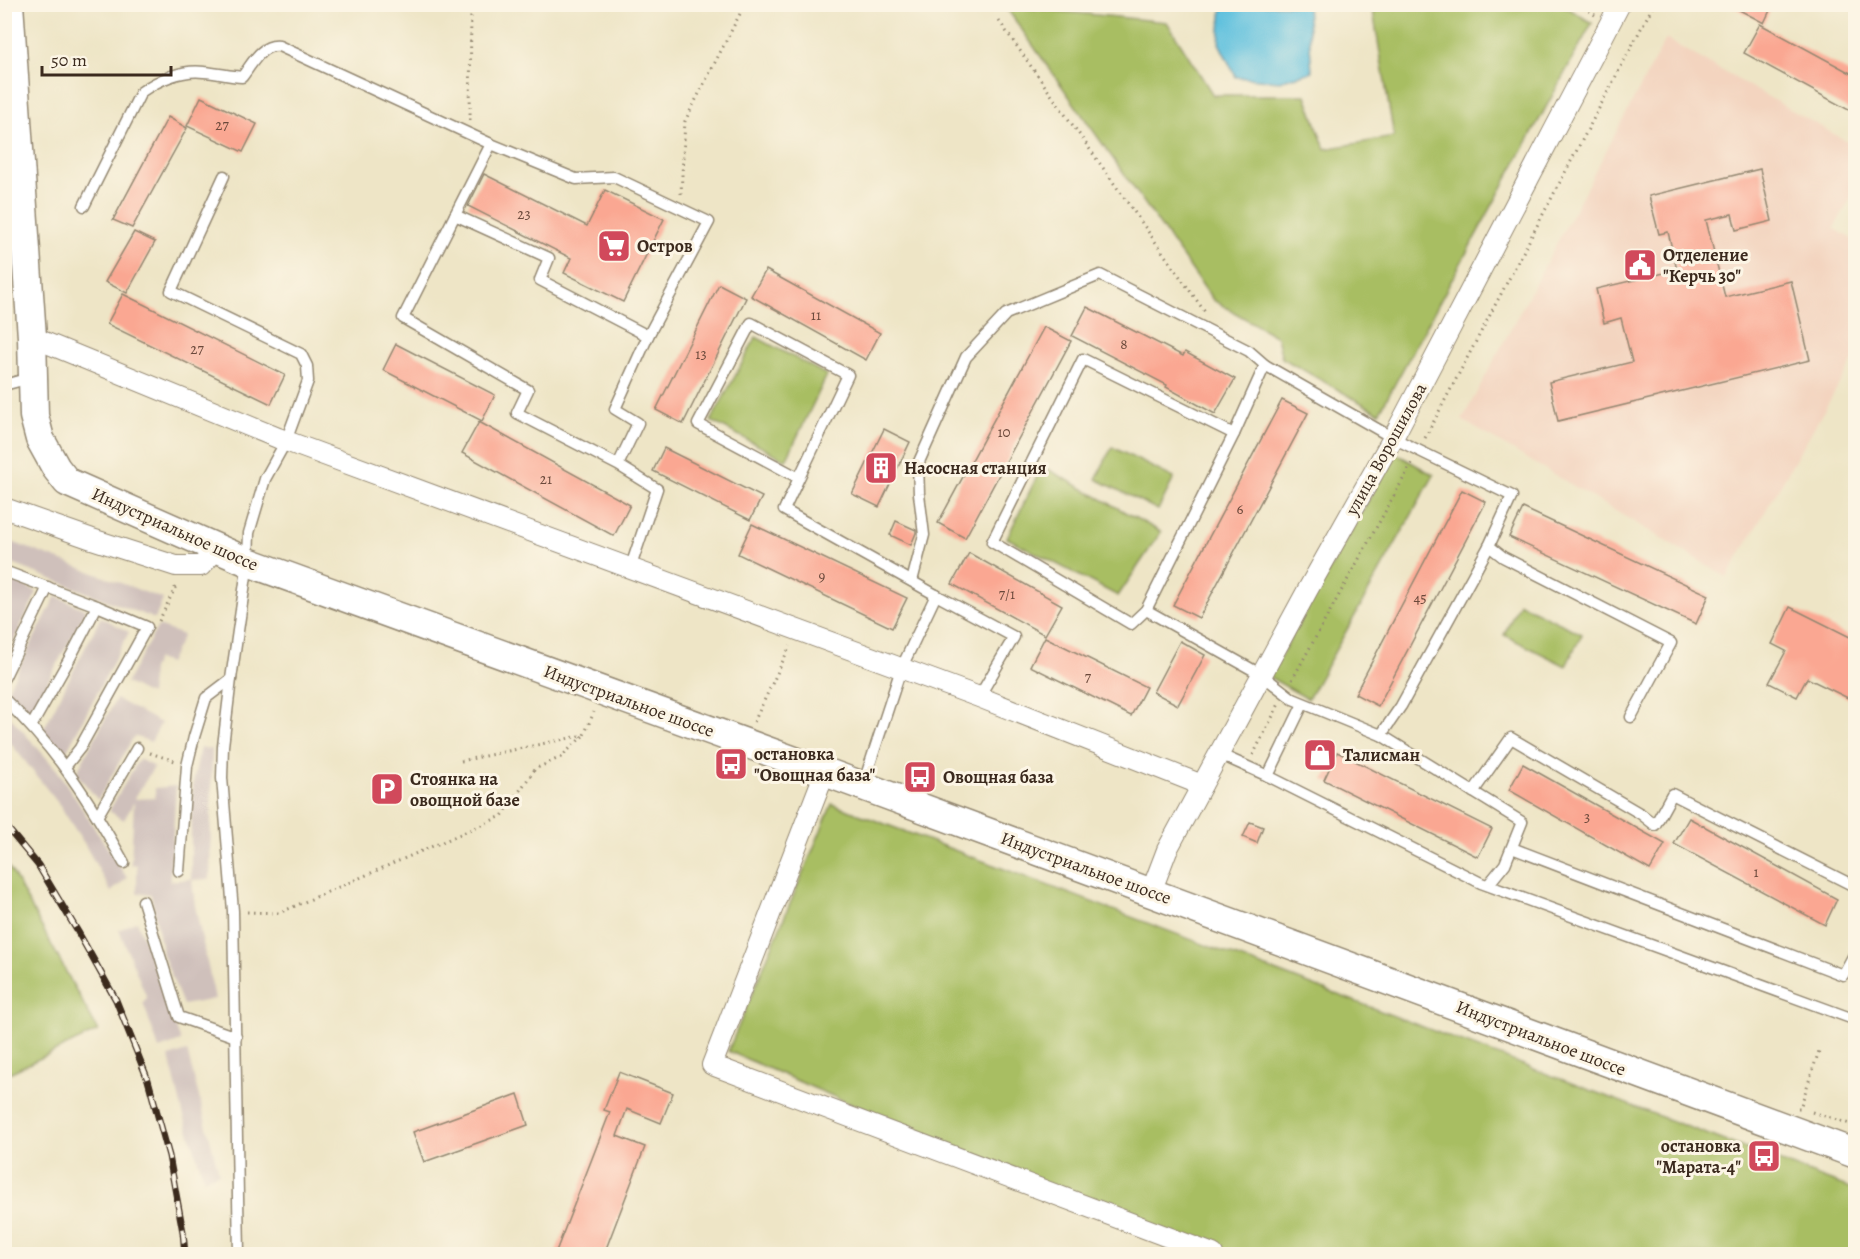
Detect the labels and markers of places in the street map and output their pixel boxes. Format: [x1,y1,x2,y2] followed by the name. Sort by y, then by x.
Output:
[596,228,632,264] supermarket icon: Остров
[637,234,693,258] place label: Остров
[1663,243,1748,288] place label: Отделение "Керчь 30"
[1622,247,1658,283] public building icon: Отделение "Керчь 30"
[863,450,899,486] building icon: Насосная станция
[904,456,1047,480] place label: Насосная станция
[1302,737,1338,773] shop icon: Талисман
[754,742,876,787] place label: остановка "Овощная база"
[1343,743,1420,767] place label: Талисман
[713,746,749,782] bus stop icon: остановка "Овощная база"
[902,759,938,795] bus stop icon: Овощная база
[943,765,1054,789] place label: Овощная база
[410,767,520,812] place label: Стоянка на овощной базе
[369,771,405,807] parking icon: Стоянка на овощной базе
[1656,1134,1741,1179] place label: остановка "Марата-4"
[1746,1138,1782,1174] bus stop icon: остановка "Марата-4"

